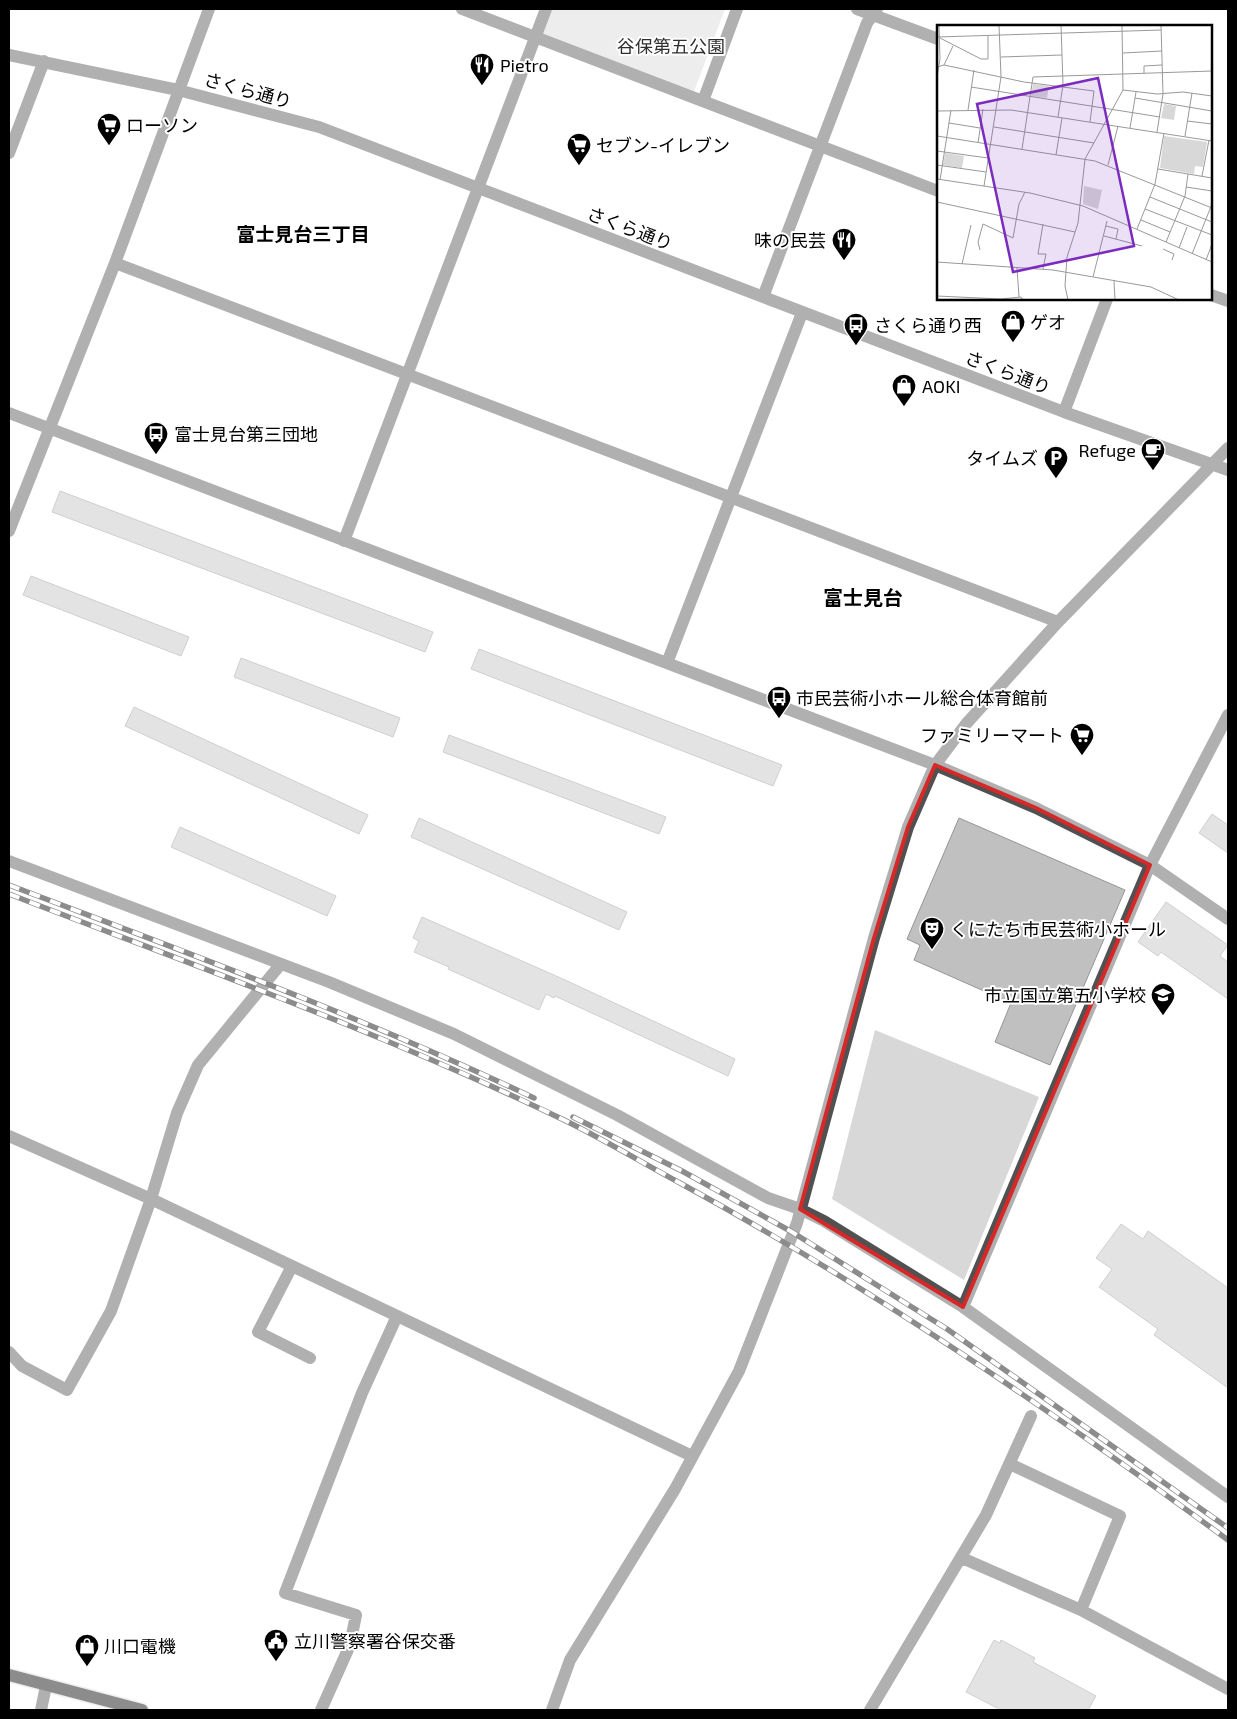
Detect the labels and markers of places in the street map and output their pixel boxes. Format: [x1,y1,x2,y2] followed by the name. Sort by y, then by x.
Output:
[469,52,495,86] restaurant icon: Pietro
[500,54,549,76] place label: Pietro
[96,112,122,146] supermarket icon: ローソン
[126,114,198,136] place label: ローソン
[566,132,592,166] supermarket icon: セブン-イレブン
[596,134,730,156] place label: セブン-イレブン
[831,227,857,261] restaurant icon: 味の民芸
[754,229,826,251] place label: 味の民芸
[1000,309,1026,343] shop icon: ゲオ
[1030,311,1066,333] place label: ゲオ
[843,312,869,346] bus stop icon: さくら通り西
[874,314,982,336] place label: さくら通り西
[891,373,917,407] shop icon: AOKI
[922,375,961,397] place label: AOKI
[143,421,169,455] bus stop icon: 富士見台第三団地
[174,423,318,445] place label: 富士見台第三団地
[1140,437,1166,471] cafe icon: Refuge
[1079,439,1136,461] place label: Refuge
[1043,445,1069,479] parking icon: タイムズ
[966,447,1038,469] place label: タイムズ
[766,685,792,719] bus stop icon: 市民芸術小ホール総合体育館前
[796,687,1048,709] place label: 市民芸術小ホール総合体育館前
[1069,722,1095,756] supermarket icon: ファミリーマート
[920,724,1064,746] place label: ファミリーマート
[919,916,945,950] theatre icon: くにたち市民芸術小ホール
[950,918,1166,940] place label: くにたち市民芸術小ホール
[1150,982,1176,1016] school or university icon: 市立国立第五小学校
[984,984,1146,1006] place label: 市立国立第五小学校
[263,1628,289,1662] public building icon: 立川警察署谷保交番
[294,1630,456,1652] place label: 立川警察署谷保交番
[74,1633,100,1667] shop icon: 川口電機
[104,1635,176,1657] place label: 川口電機

